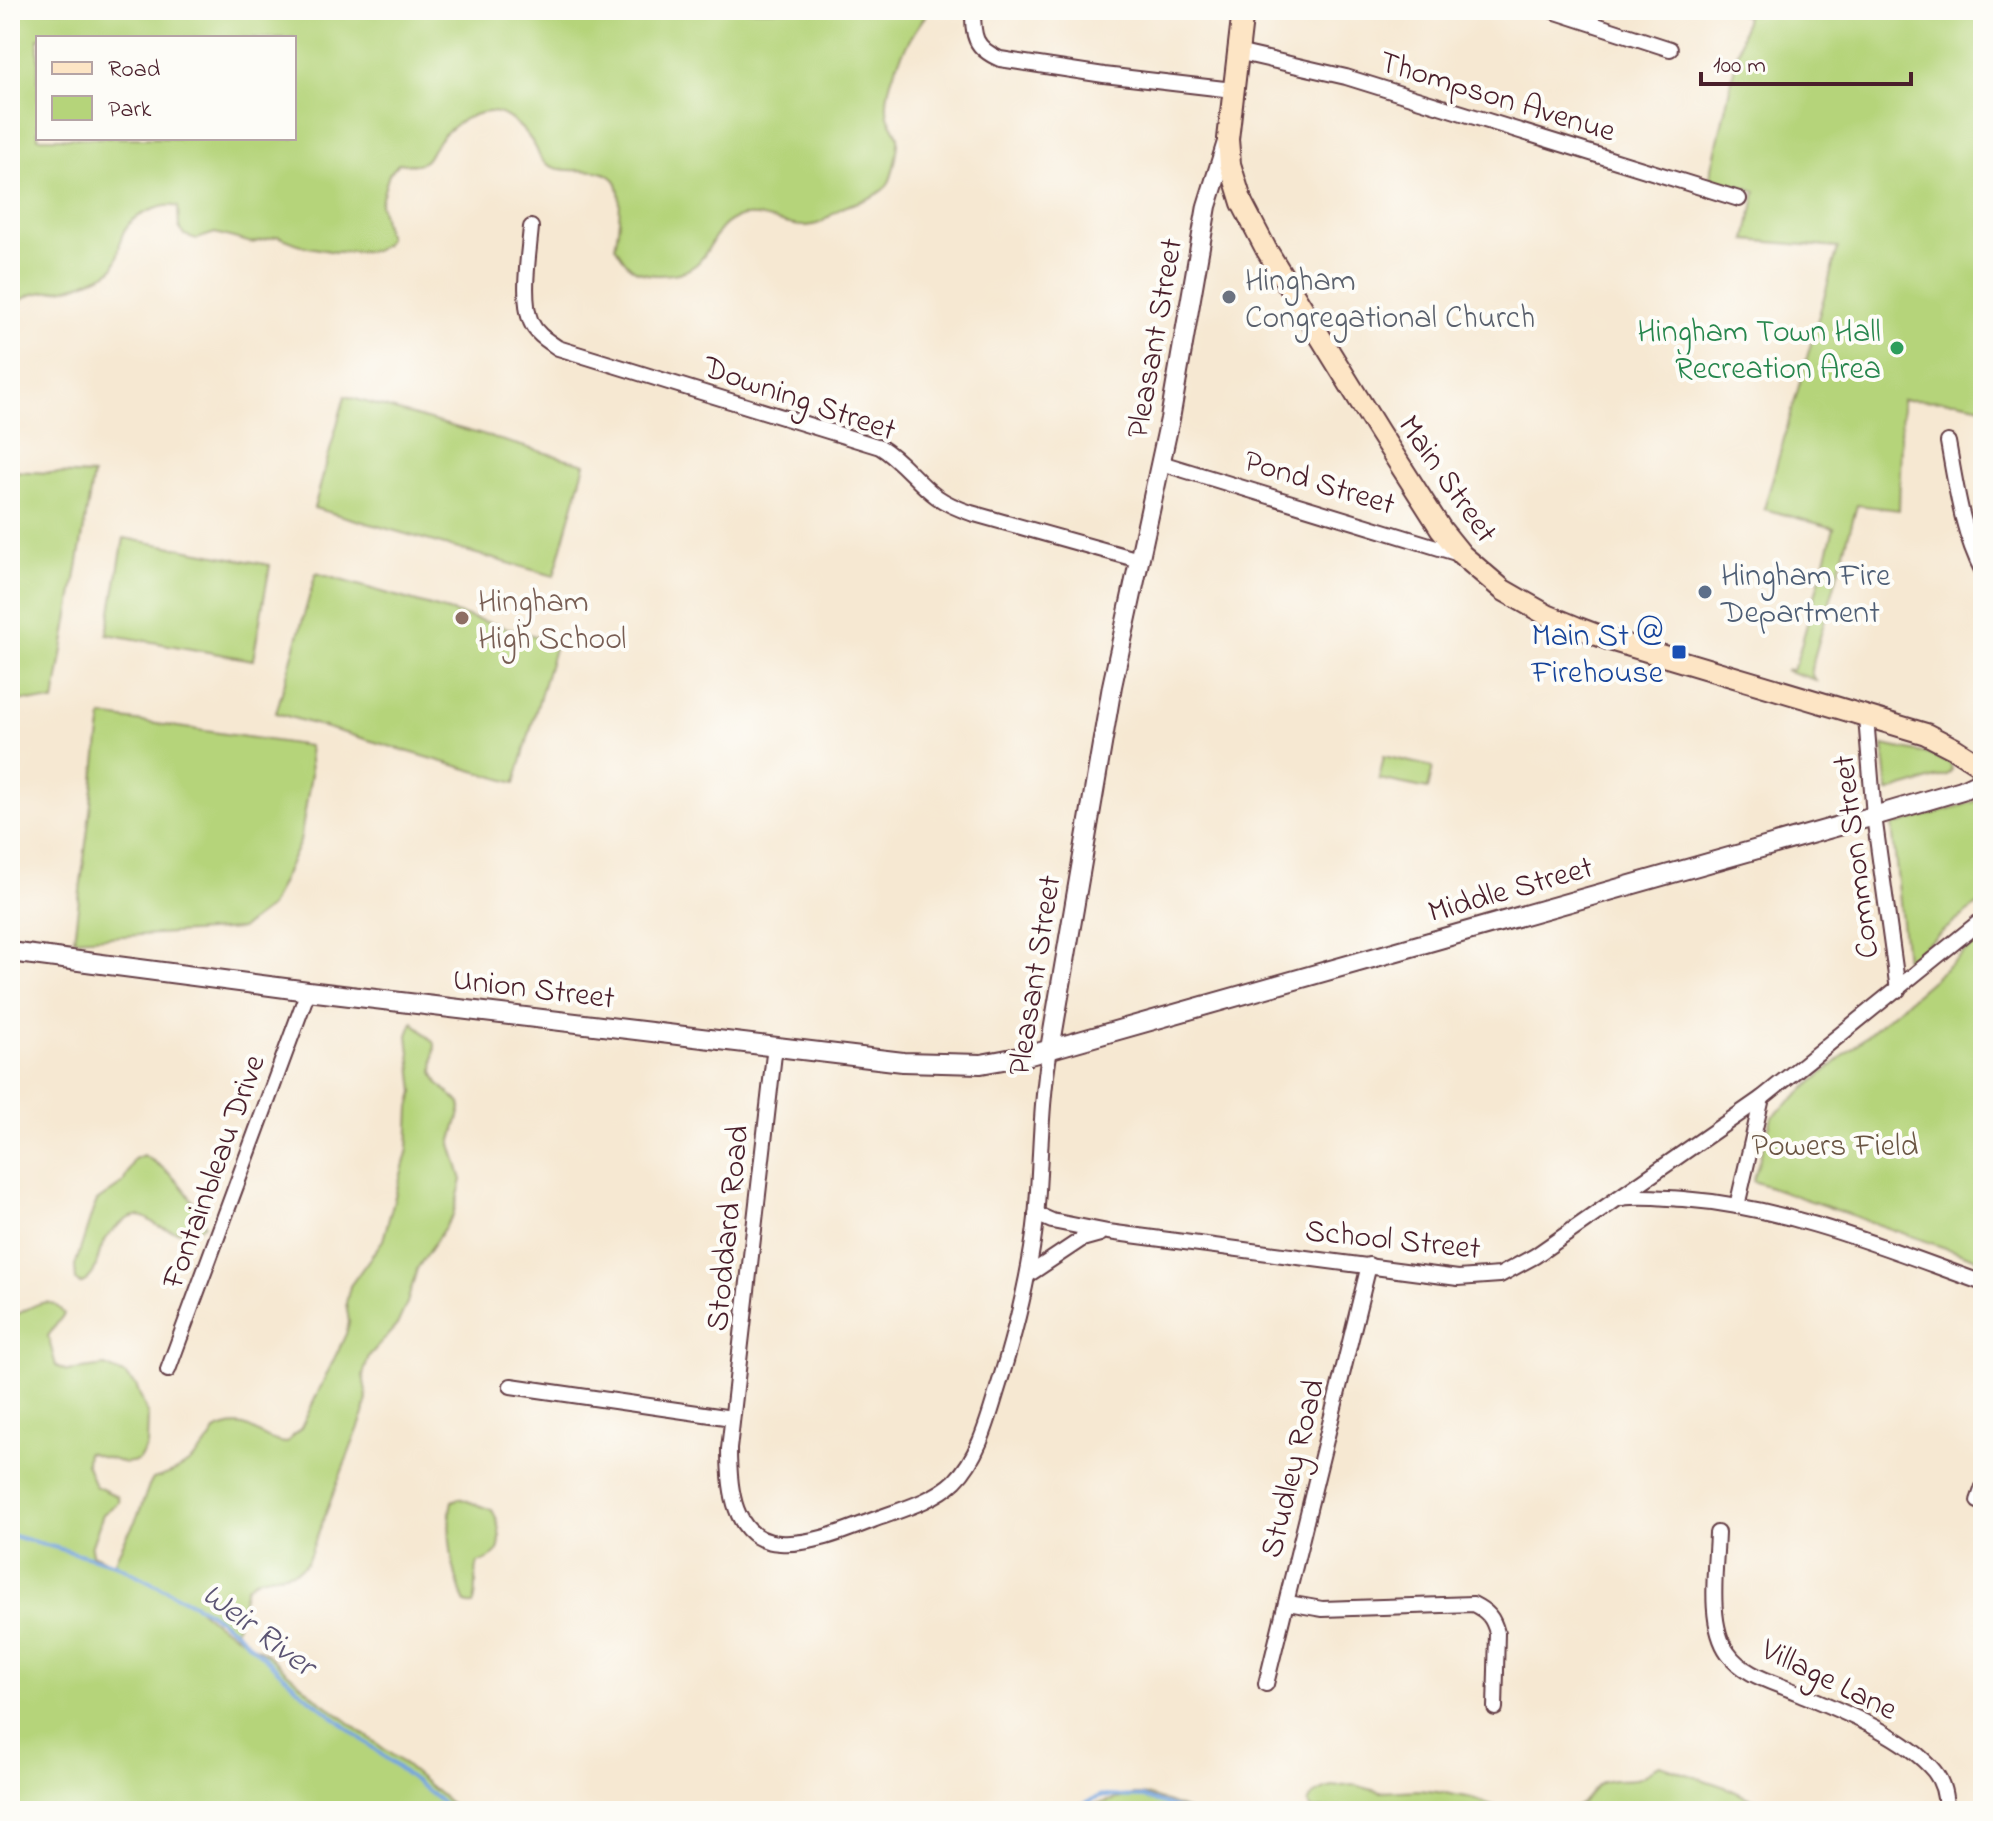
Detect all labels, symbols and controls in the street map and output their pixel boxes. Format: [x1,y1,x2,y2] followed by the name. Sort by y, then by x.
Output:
[36,36,296,140] legend
[1701,36,1911,86] scale bar
[1373,40,1622,157] street label: Thompson Avenue
[1713,49,1766,84] text: 100 m
[108,53,161,88] text: Road
[108,93,152,128] text: Park
[1116,235,1197,442] street label: Pleasant Street
[1245,259,1535,343] place label: Hingham Congregational Church
[1220,288,1238,306] marker: Hingham Congregational Church
[1637,310,1881,394] place label: Hingham Town Hall Recreation Area
[1888,339,1906,357] marker: Hingham Town Hall Recreation Area
[695,345,902,455] street label: Downing Street
[1385,406,1508,554] street label: Main Street
[1238,439,1401,530] street label: Pond Street
[1720,554,1891,638] place label: Hingham Fire Department
[478,580,626,664] place label: Hingham High School
[1696,583,1714,601] marker: Hingham Fire Department
[453,609,471,627] marker: Hingham High School
[1531,614,1664,698] place label: Main St @ Firehouse
[1670,643,1688,661] marker: Main St @ Firehouse
[1822,752,1893,961] street label: Common Street
[1423,845,1599,937] street label: Middle Street
[997,872,1076,1079] street label: Pleasant Street
[450,957,617,1024] street label: Union Street
[151,1048,280,1297] street label: Fontainbleau Drive
[695,1123,764,1334] street label: Stoddard Road
[1752,1124,1919,1171] park label: Powers Field
[1303,1209,1483,1274] street label: School Street
[1250,1375,1339,1563] street label: Studley Road
[190,1572,329,1693] water label: Weir River
[1751,1627,1905,1735] street label: Village Lane

